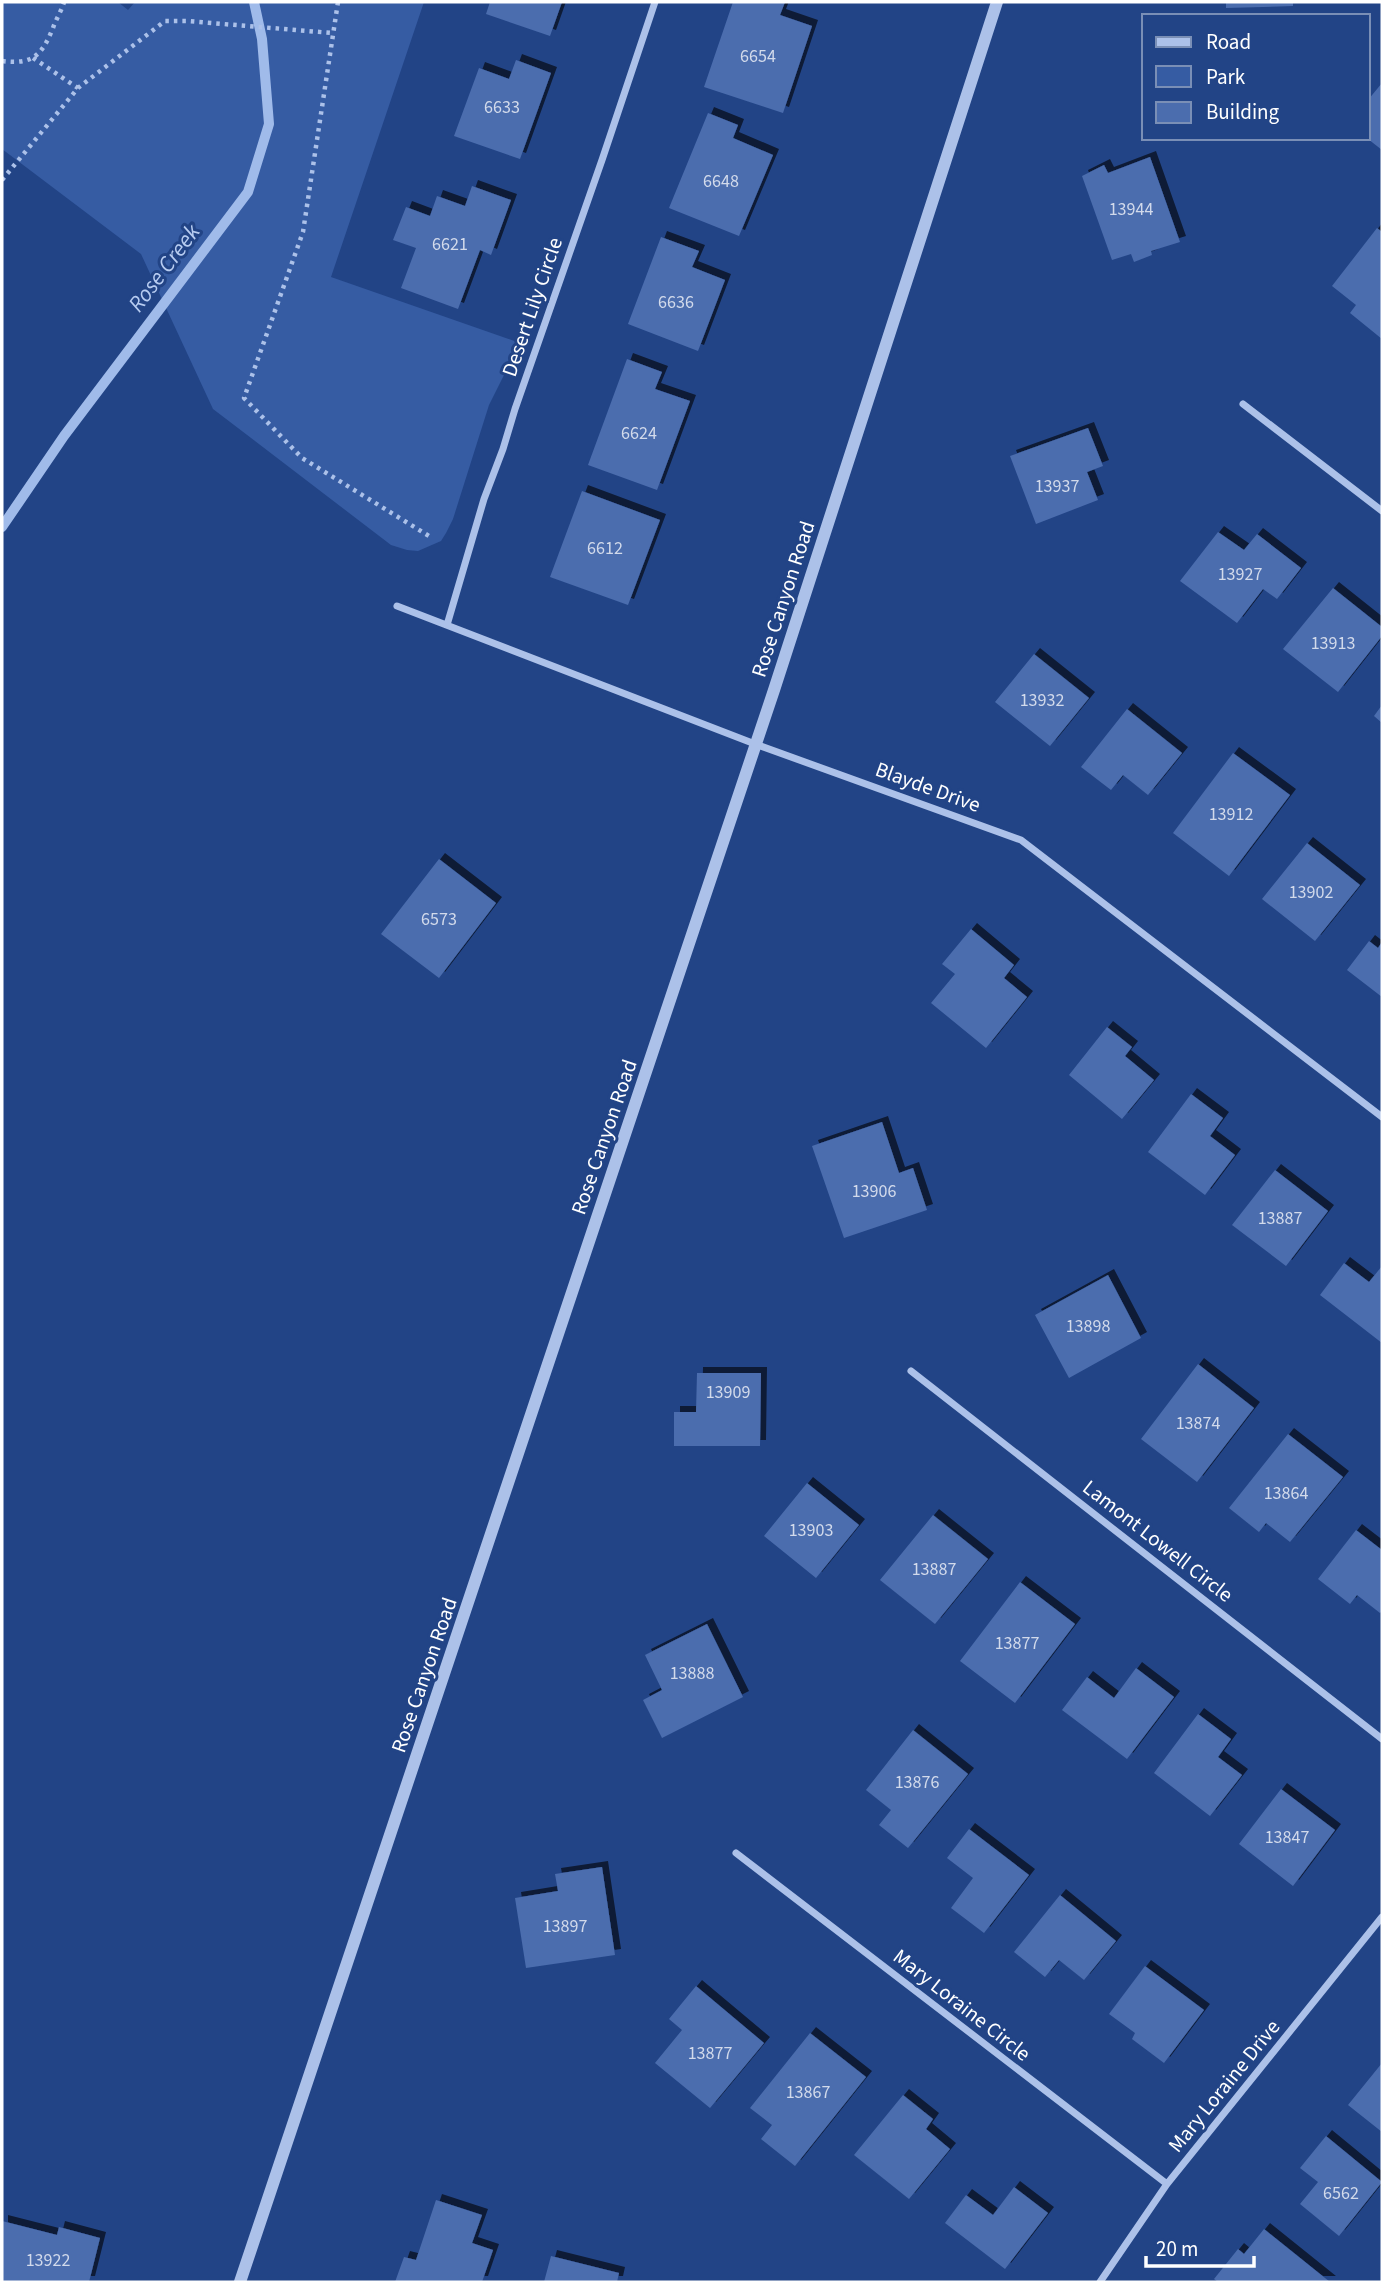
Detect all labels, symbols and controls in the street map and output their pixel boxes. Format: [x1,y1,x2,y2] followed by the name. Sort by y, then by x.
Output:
[1142,14,1370,140] legend
[1206,27,1251,57] text: Road
[740,44,776,69] house number: 6654
[1206,62,1246,92] text: Park
[484,95,520,120] house number: 6633
[1206,97,1280,127] text: Building
[703,169,739,194] house number: 6648
[1109,197,1153,222] house number: 13944
[120,216,209,319] water label: Rose Creek
[432,232,468,257] house number: 6621
[494,233,570,381] street label: Desert Lily Circle
[658,290,694,315] house number: 6636
[621,421,657,446] house number: 6624
[1035,474,1079,499] house number: 13937
[744,517,822,681] street label: Rose Canyon Road
[587,536,623,561] house number: 6612
[1218,562,1262,587] house number: 13927
[1311,631,1355,656] house number: 13913
[1020,688,1064,713] house number: 13932
[871,754,985,820] street label: Blayde Drive
[1209,802,1253,827] house number: 13912
[1289,880,1333,905] house number: 13902
[421,907,457,932] house number: 6573
[563,1055,645,1219] street label: Rose Canyon Road
[852,1179,896,1204] house number: 13906
[1258,1206,1302,1231] house number: 13887
[1066,1314,1110,1339] house number: 13898
[706,1380,750,1405] house number: 13909
[1176,1411,1220,1436] house number: 13874
[1076,1473,1240,1609] street label: Lamont Lowell Circle
[1264,1481,1308,1506] house number: 13864
[789,1518,833,1543] house number: 13903
[912,1557,956,1582] house number: 13887
[383,1593,465,1757] street label: Rose Canyon Road
[995,1631,1039,1656] house number: 13877
[670,1661,714,1686] house number: 13888
[895,1770,939,1795] house number: 13876
[1265,1825,1309,1850] house number: 13847
[543,1914,587,1939] house number: 13897
[887,1942,1037,2068] street label: Mary Loraine Circle
[1161,2013,1287,2159] street label: Mary Loraine Drive
[688,2041,732,2066] house number: 13877
[786,2080,830,2105] house number: 13867
[1323,2181,1359,2206] house number: 6562
[1146,2224,1254,2268] scale bar
[1156,2234,1198,2264] text: 20 m
[26,2248,70,2273] house number: 13922

